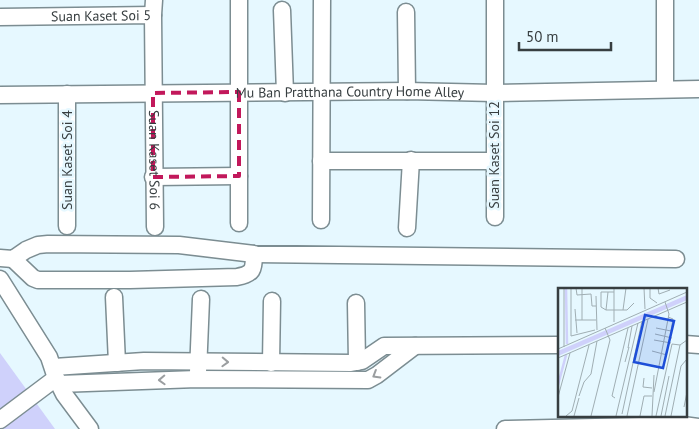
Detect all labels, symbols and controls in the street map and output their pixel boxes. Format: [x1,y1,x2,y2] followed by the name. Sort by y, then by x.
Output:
[51,6,151,25] street label: Suan Kaset Soi 5
[519,20,612,52] scale bar
[526,27,559,46] text: 50 m
[236,82,465,102] street label: Mu Ban Pratthana Country Home Alley
[485,101,503,209] street label: Suan Kaset Soi 12
[58,110,76,210] street label: Suan Kaset Soi 4
[145,110,164,210] street label: Suan Kaset Soi 6
[558,288,686,416] inset map
[222,357,229,367] one-way arrow
[372,368,381,378] one-way arrow
[158,375,166,386] one-way arrow

